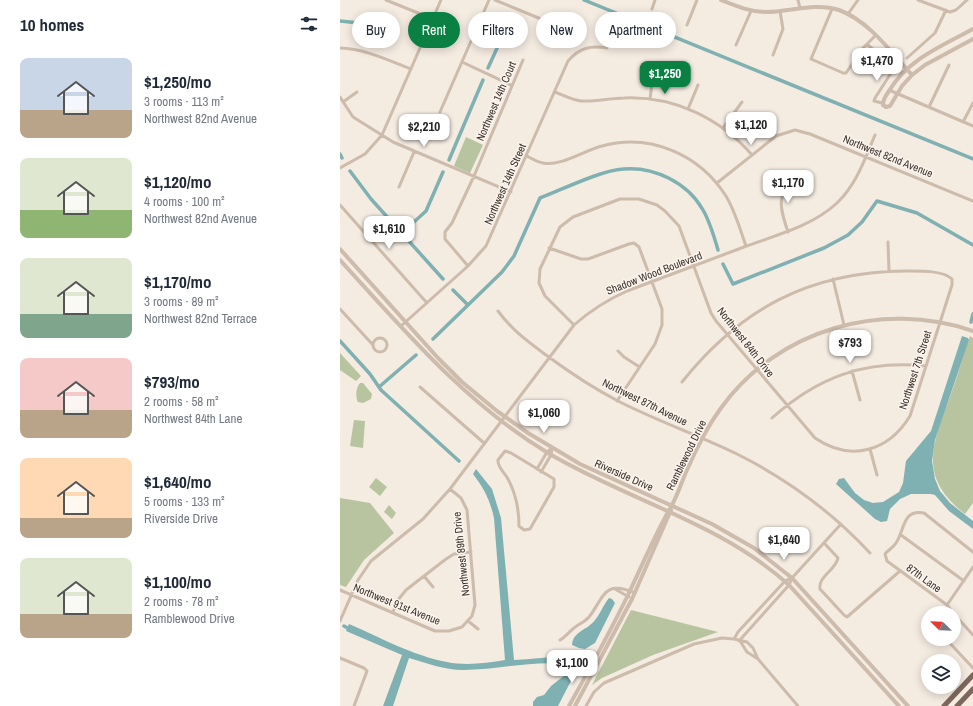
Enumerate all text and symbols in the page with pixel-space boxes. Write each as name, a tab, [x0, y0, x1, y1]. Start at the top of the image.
chip: Buy	[352, 12, 400, 48]
chip: Rent	[408, 12, 460, 48]
chip: Filters	[468, 12, 528, 48]
chip: New	[536, 12, 587, 48]
chip: Apartment	[595, 12, 676, 48]
text: 10 homes	[20, 13, 84, 36]
icon: filters	[298, 13, 320, 35]
pin: $1,470	[844, 48, 910, 82]
text: $1,470	[861, 52, 893, 69]
street label: Northwest 14th Court	[473, 59, 519, 143]
pin: $1,250	[632, 61, 698, 95]
text: $1,250	[649, 65, 681, 82]
text: $1,250/mo	[144, 70, 211, 93]
icon: home	[52, 74, 100, 122]
text: 3 rooms · 113 m²	[144, 93, 224, 110]
text: Northwest 82nd Avenue	[144, 110, 257, 127]
pin: $1,120	[718, 112, 784, 146]
pin: $2,210	[391, 114, 457, 148]
text: $1,120	[735, 116, 767, 133]
text: $2,210	[408, 118, 440, 135]
street label: Northwest 82nd Avenue	[841, 132, 935, 180]
street label: Northwest 14th Street	[481, 141, 529, 227]
text: $1,120/mo	[144, 170, 211, 193]
pin: $1,170	[755, 170, 821, 204]
icon: home	[52, 174, 100, 222]
text: $1,170	[772, 174, 804, 191]
text: 4 rooms · 100 m²	[144, 193, 225, 210]
text: Northwest 82nd Avenue	[144, 210, 257, 227]
pin: $1,610	[356, 216, 422, 250]
text: $1,610	[373, 220, 405, 237]
street label: Shadow Wood Boulevard	[604, 248, 704, 298]
text: $1,170/mo	[144, 270, 211, 293]
icon: home	[52, 274, 100, 322]
text: 3 rooms · 89 m²	[144, 293, 219, 310]
street label: Northwest 84th Drive	[714, 304, 778, 380]
text: Northwest 82nd Terrace	[144, 310, 257, 327]
street label: Northwest 7th Street	[896, 328, 935, 411]
pin: $793	[826, 330, 874, 364]
text: $793	[838, 334, 862, 351]
text: $793/mo	[144, 370, 200, 393]
icon: home	[52, 374, 100, 422]
street label: Northwest 87th Avenue	[600, 375, 690, 429]
text: 2 rooms · 58 m²	[144, 393, 219, 410]
pin: $1,060	[511, 400, 577, 434]
text: $1,060	[528, 404, 560, 421]
text: Northwest 84th Lane	[144, 410, 242, 427]
street label: Ramblewood Drive	[663, 417, 709, 493]
street label: Riverside Drive	[593, 456, 655, 494]
text: $1,640/mo	[144, 470, 211, 493]
icon: home	[52, 474, 100, 522]
text: 5 rooms · 133 m²	[144, 493, 225, 510]
text: Riverside Drive	[144, 510, 218, 527]
street label: Northwest 89th Drive	[450, 511, 472, 597]
pin: $1,640	[751, 527, 817, 561]
text: $1,640	[768, 531, 800, 548]
street label: 87th Lane	[904, 561, 944, 595]
text: $1,100/mo	[144, 570, 211, 593]
icon: home	[52, 574, 100, 622]
street label: Northwest 91st Avenue	[351, 580, 443, 628]
text: 2 rooms · 78 m²	[144, 593, 219, 610]
north arrow	[921, 606, 961, 646]
map controls	[921, 606, 961, 694]
text: Ramblewood Drive	[144, 610, 235, 627]
pin: $1,100	[539, 650, 605, 684]
text: $1,100	[556, 654, 588, 671]
button: layers	[921, 654, 961, 694]

